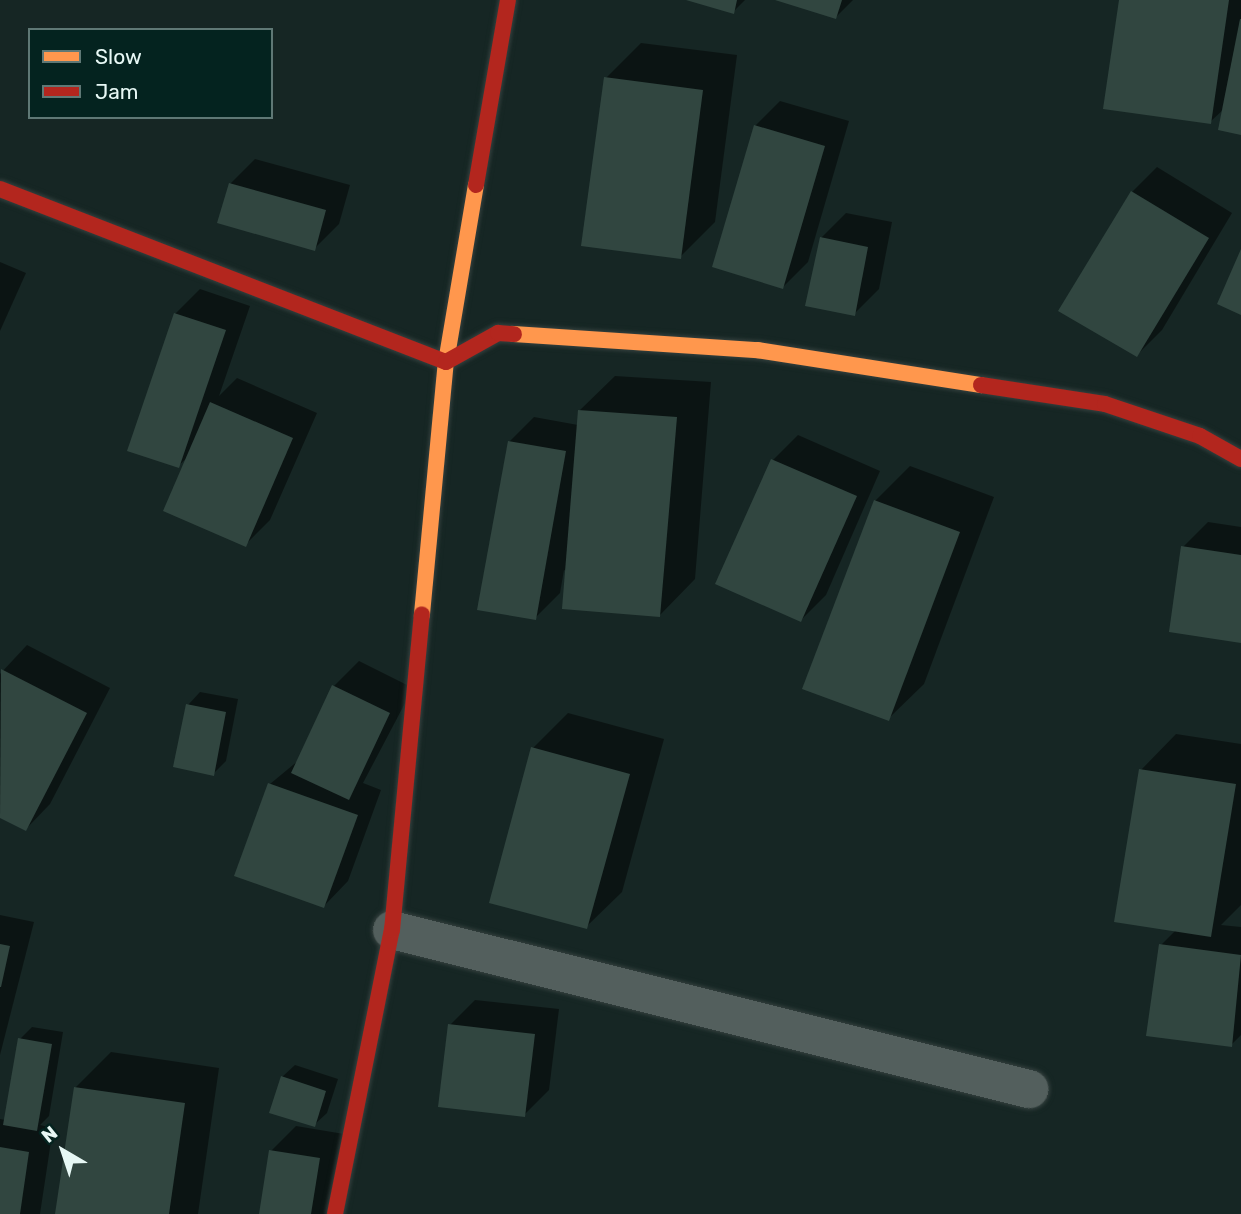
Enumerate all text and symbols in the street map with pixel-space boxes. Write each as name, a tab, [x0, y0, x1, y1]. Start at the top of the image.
legend	[28, 28, 273, 119]
text: Slow	[95, 44, 142, 69]
text: Jam	[95, 79, 139, 104]
north arrow	[28, 1116, 98, 1186]
text: N	[37, 1121, 62, 1148]

